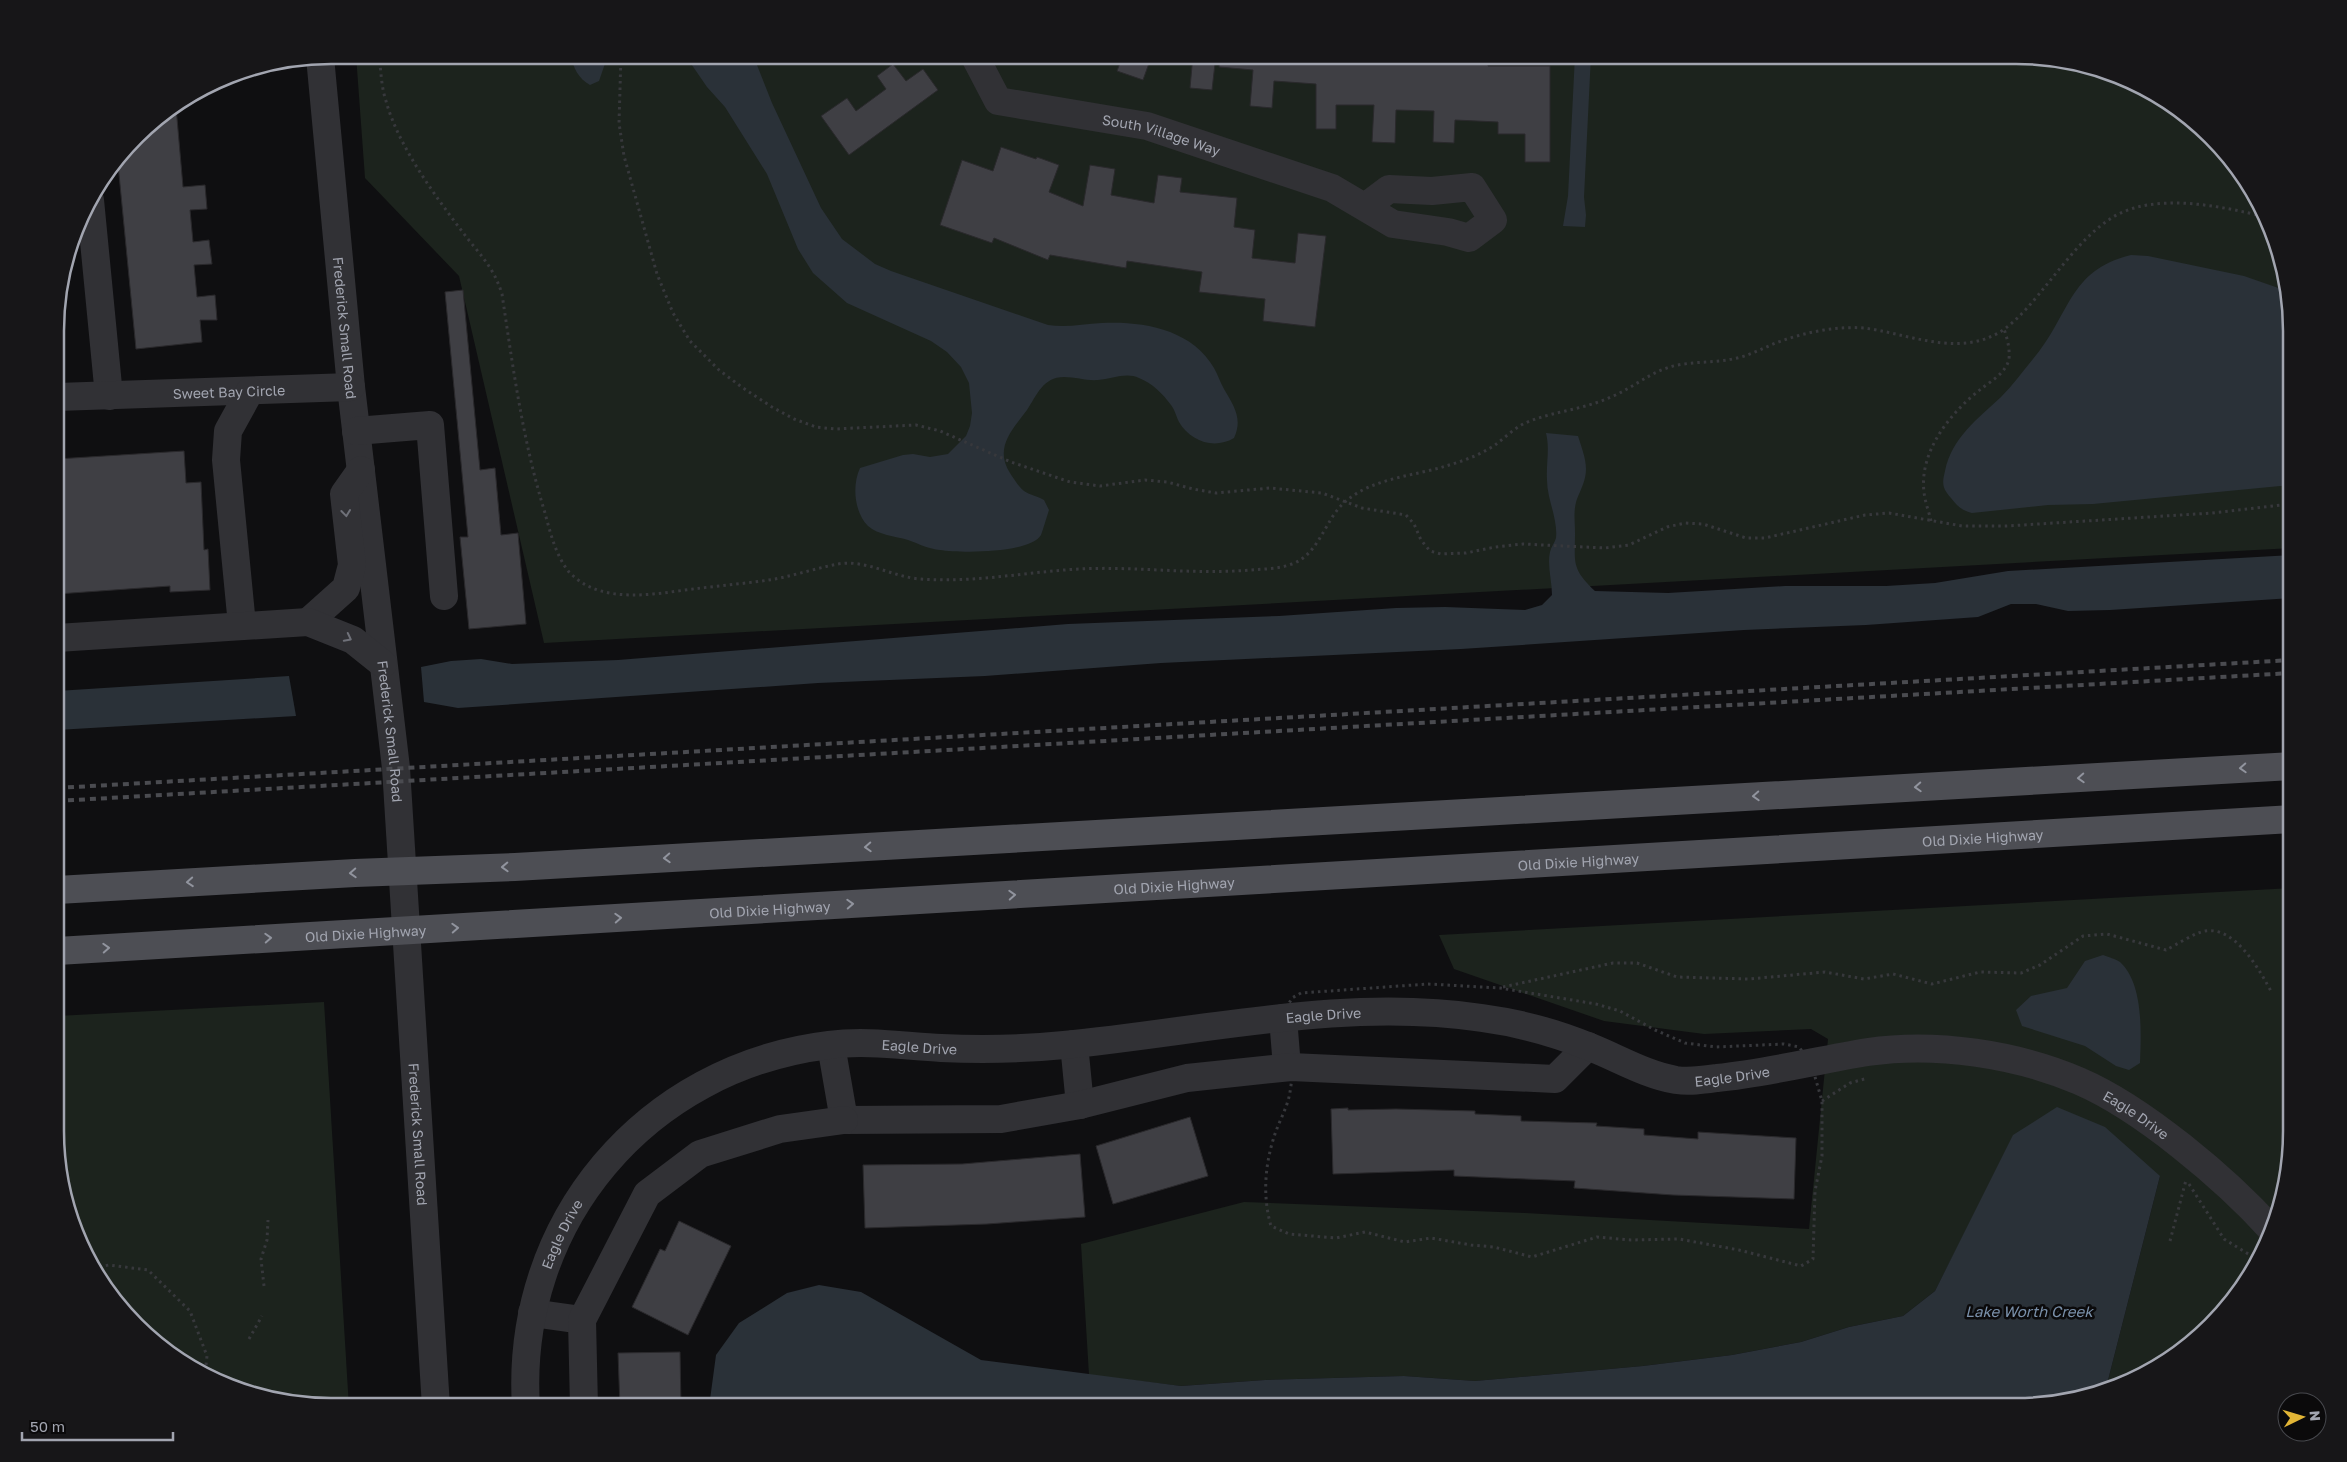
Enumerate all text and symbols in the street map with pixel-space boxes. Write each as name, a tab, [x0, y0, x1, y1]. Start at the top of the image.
street label: South Village Way	[1101, 110, 1223, 159]
street label: Frederick Small Road	[330, 256, 361, 400]
street label: Sweet Bay Circle	[172, 381, 285, 402]
one-way arrow	[340, 509, 351, 517]
one-way arrow	[343, 632, 352, 642]
street label: Frederick Small Road	[375, 659, 407, 803]
one-way arrow	[2238, 763, 2246, 774]
one-way arrow	[2076, 772, 2084, 783]
one-way arrow	[1914, 781, 1922, 792]
one-way arrow	[1752, 791, 1760, 802]
street label: Old Dixie Highway	[1921, 825, 2044, 849]
one-way arrow	[864, 841, 872, 852]
street label: Old Dixie Highway	[1517, 849, 1640, 873]
one-way arrow	[663, 852, 671, 863]
one-way arrow	[501, 862, 508, 872]
one-way arrow	[348, 868, 356, 878]
street label: Old Dixie Highway	[1113, 873, 1235, 897]
one-way arrow	[186, 876, 194, 887]
one-way arrow	[1008, 889, 1016, 900]
street label: Old Dixie Highway	[709, 897, 831, 921]
one-way arrow	[846, 899, 854, 910]
one-way arrow	[614, 913, 622, 924]
street label: Old Dixie Highway	[304, 921, 427, 945]
one-way arrow	[452, 922, 460, 933]
one-way arrow	[264, 933, 272, 944]
one-way arrow	[102, 942, 110, 953]
street label: Eagle Drive	[1285, 1003, 1361, 1026]
street label: Eagle Drive	[881, 1035, 957, 1057]
street label: Frederick Small Road	[406, 1062, 432, 1206]
street label: Eagle Drive	[1694, 1062, 1771, 1089]
street label: Eagle Drive	[2100, 1086, 2173, 1142]
street label: Eagle Drive	[537, 1196, 586, 1271]
water label: Lake Worth Creek	[1965, 1302, 2094, 1320]
north arrow	[2277, 1392, 2327, 1442]
scale bar	[22, 1410, 174, 1442]
text: N	[2307, 1410, 2324, 1422]
text: 50 m	[30, 1417, 65, 1435]

